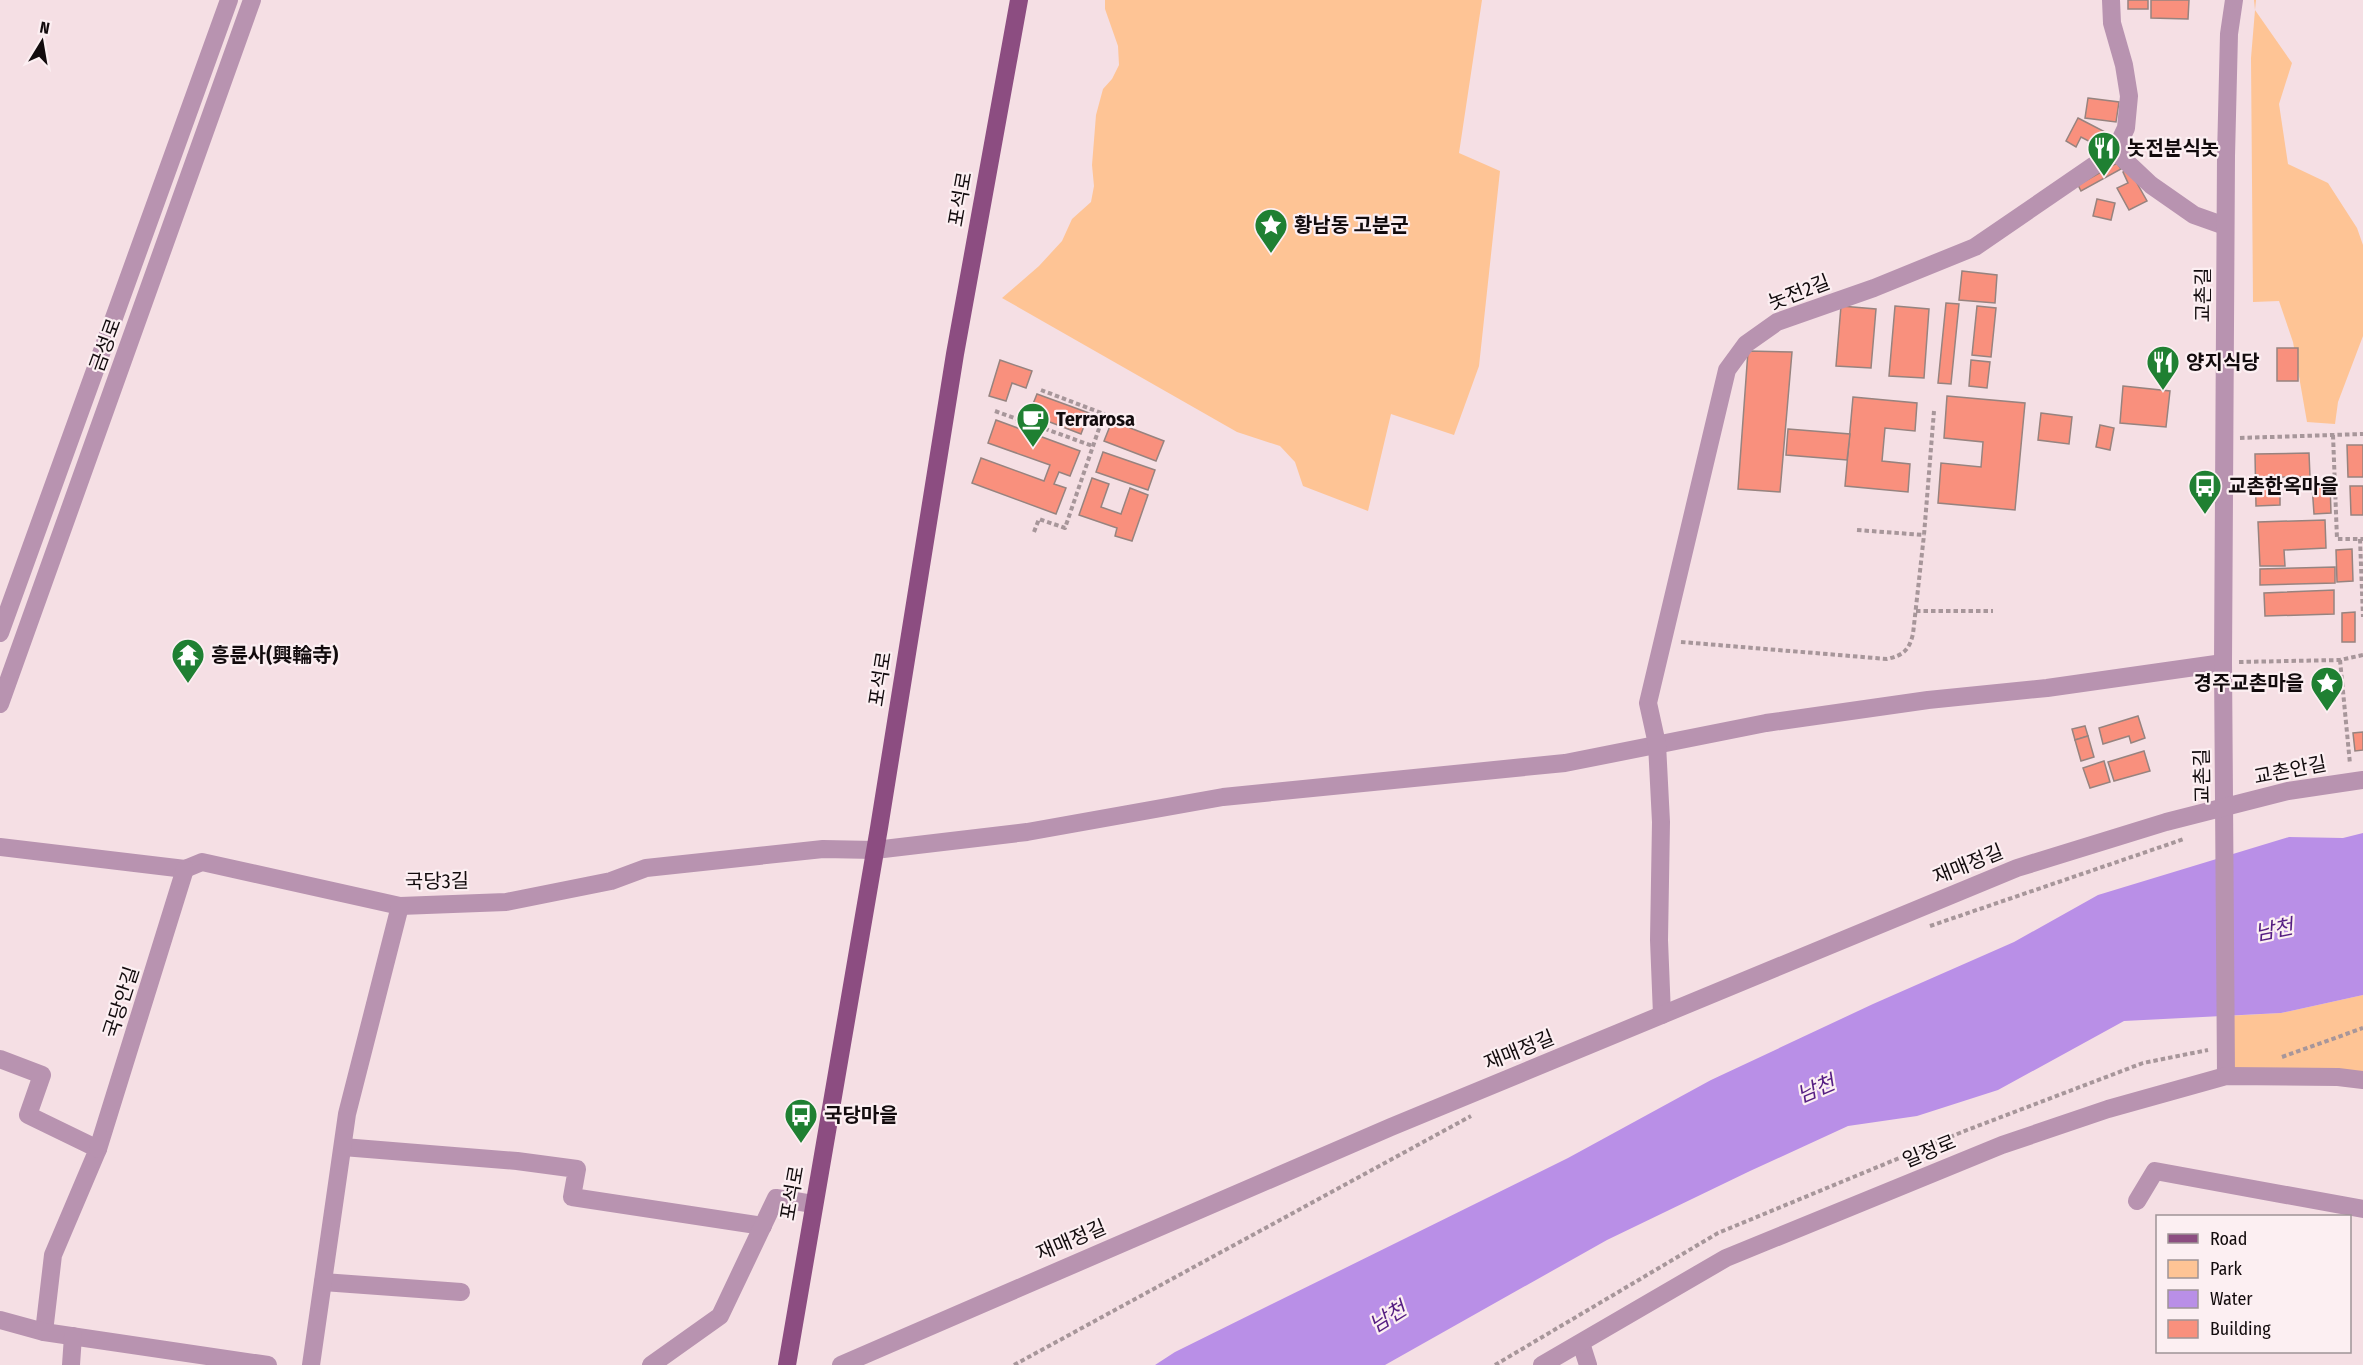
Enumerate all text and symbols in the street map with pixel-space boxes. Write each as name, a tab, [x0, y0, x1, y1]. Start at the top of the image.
north arrow	[12, 12, 72, 72]
text: N	[38, 18, 51, 38]
restaurant icon: 놋전분식놋	[2086, 130, 2122, 177]
place label: 놋전분식놋	[2127, 136, 2219, 160]
street label: 포석로	[943, 170, 977, 228]
place icon: 황남동 고분군	[1253, 207, 1289, 254]
place label: 황남동 고분군	[1294, 213, 1409, 237]
street label: 교촌길	[2191, 267, 2215, 323]
street label: 놋전2길	[1765, 269, 1833, 315]
street label: 금성로	[84, 315, 126, 375]
restaurant icon: 양지식당	[2145, 344, 2181, 391]
place label: 양지식당	[2186, 350, 2260, 374]
cafe icon: Terrarosa	[1015, 401, 1051, 448]
place label: Terrarosa	[1056, 407, 1135, 431]
bus stop icon: 교촌한옥마을	[2187, 468, 2223, 515]
place label: 교촌한옥마을	[2228, 474, 2338, 498]
temple icon: 흥륜사(興輪寺)	[170, 637, 206, 684]
place label: 흥륜사(興輪寺)	[211, 643, 338, 667]
street label: 포석로	[864, 650, 896, 708]
place icon: 경주교촌마을	[2309, 665, 2345, 712]
place label: 경주교촌마을	[2194, 671, 2304, 695]
street label: 교촌길	[2190, 748, 2214, 804]
street label: 교촌안길	[2252, 751, 2328, 789]
street label: 재매정길	[1929, 839, 2007, 889]
street label: 국당3길	[405, 868, 469, 894]
water label: 남천	[2253, 913, 2298, 946]
street label: 국당안길	[98, 963, 144, 1041]
street label: 재매정길	[1480, 1025, 1558, 1075]
water label: 남천	[1793, 1068, 1841, 1109]
bus stop icon: 국당마을	[783, 1097, 819, 1144]
place label: 국당마을	[824, 1103, 898, 1127]
street label: 일정로	[1899, 1130, 1959, 1172]
street label: 포석로	[775, 1164, 809, 1222]
street label: 재매정길	[1032, 1215, 1110, 1265]
legend	[2156, 1215, 2351, 1353]
text: Road	[2210, 1228, 2247, 1250]
text: Park	[2210, 1258, 2243, 1280]
text: Water	[2210, 1288, 2253, 1310]
water label: 남천	[1365, 1294, 1414, 1338]
text: Building	[2210, 1318, 2271, 1340]

